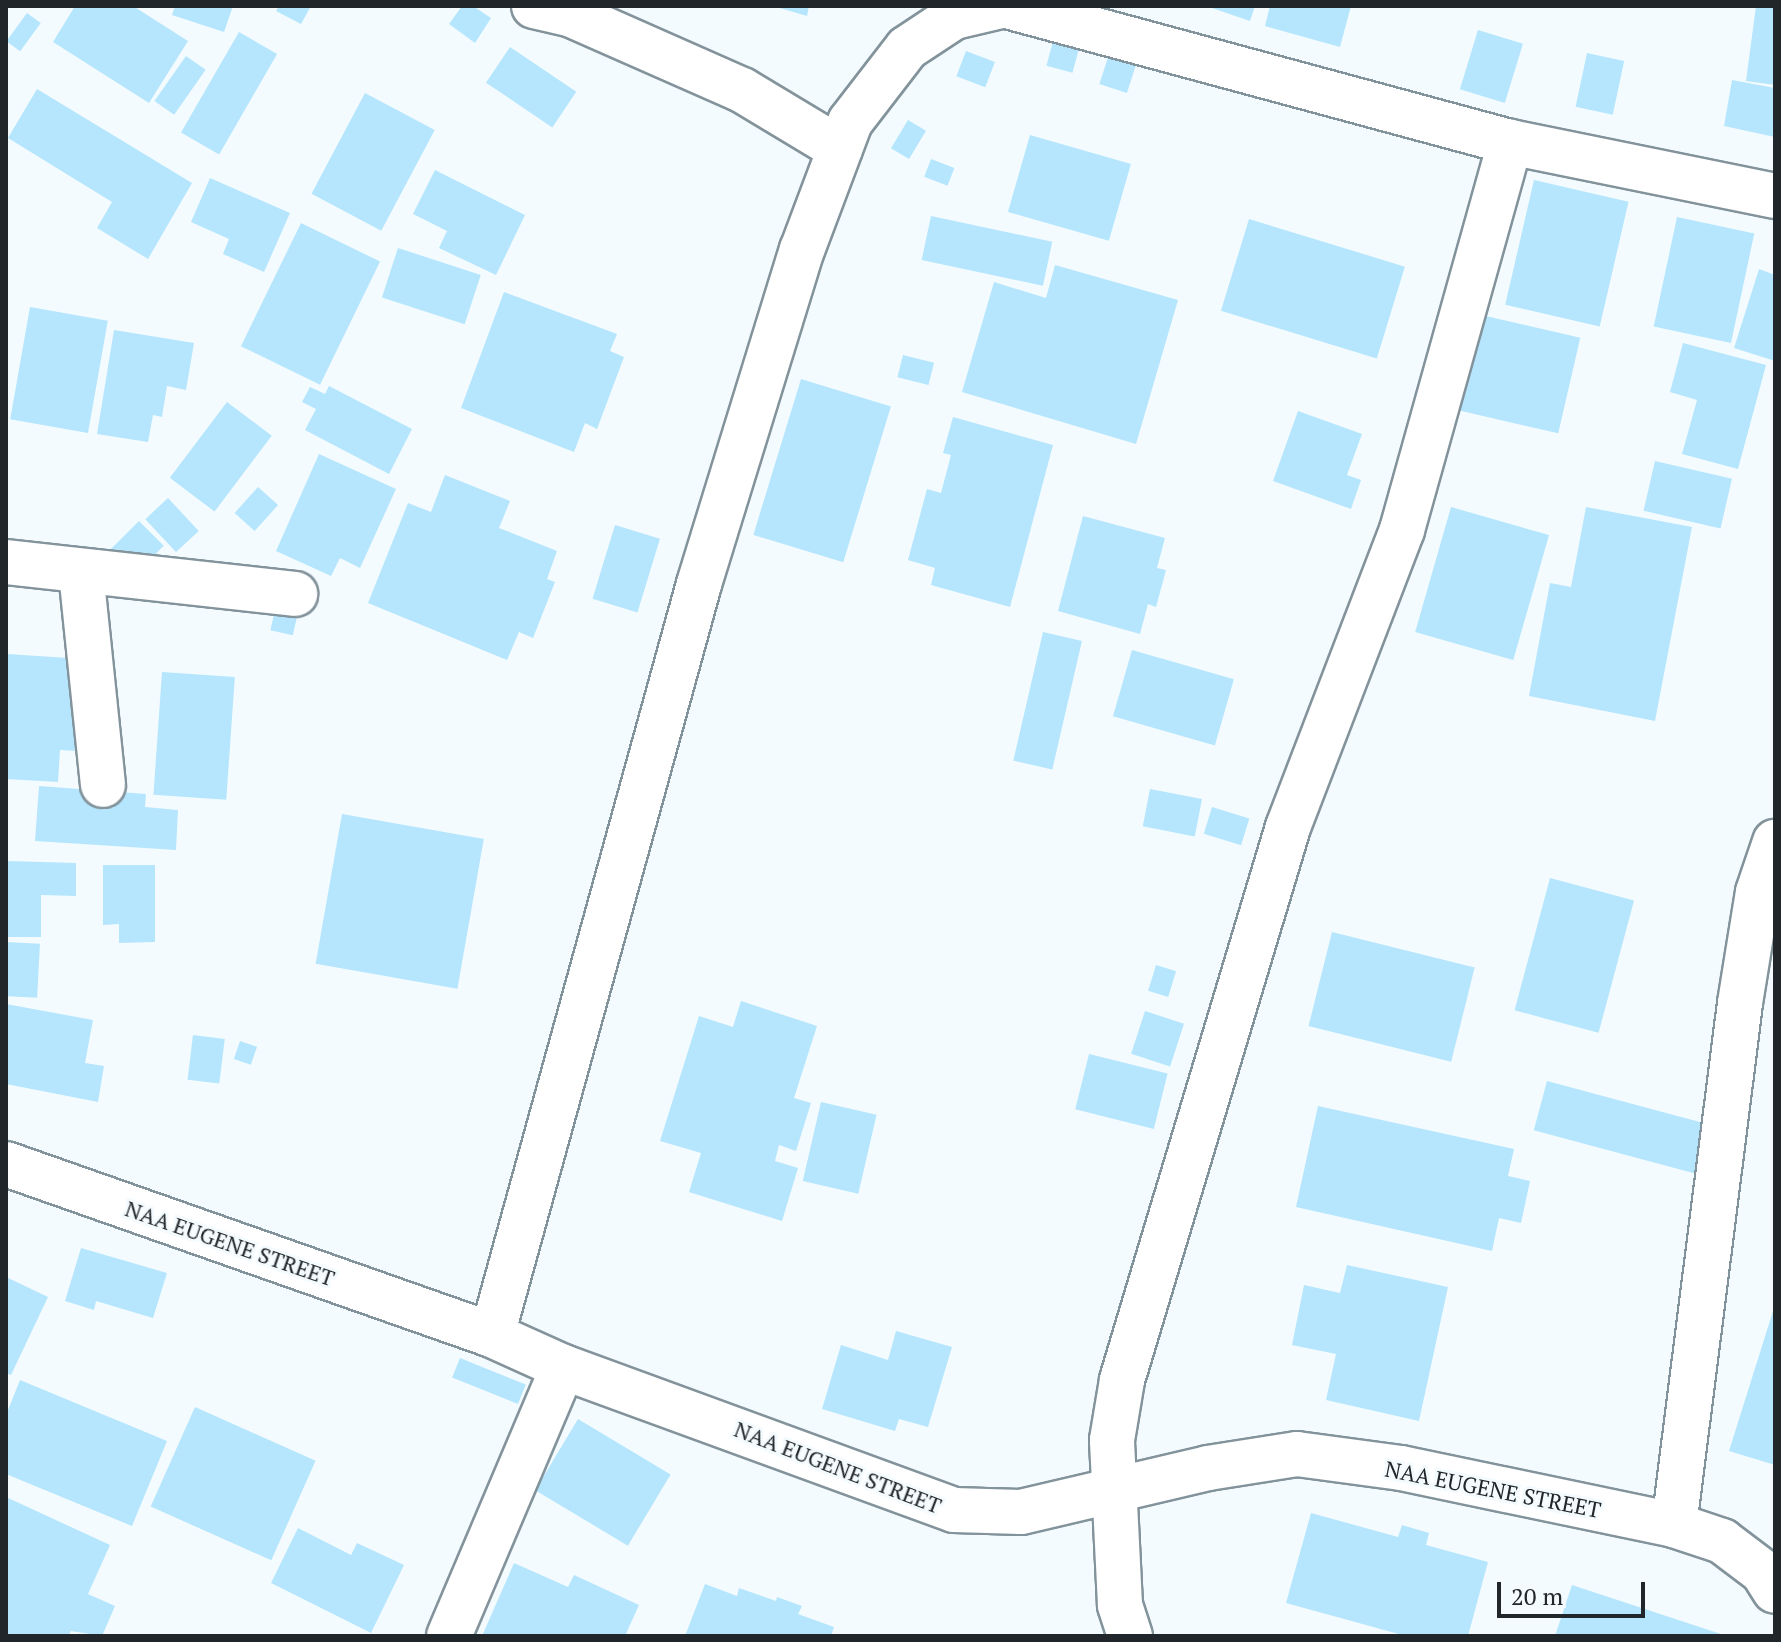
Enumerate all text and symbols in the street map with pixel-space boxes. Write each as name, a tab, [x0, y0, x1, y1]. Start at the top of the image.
street label: NAA EUGENE STREET	[122, 1195, 338, 1291]
street label: NAA EUGENE STREET	[731, 1415, 945, 1519]
street label: NAA EUGENE STREET	[1383, 1455, 1603, 1523]
scale bar	[1501, 1566, 1649, 1616]
text: 20 m	[1511, 1580, 1563, 1612]

